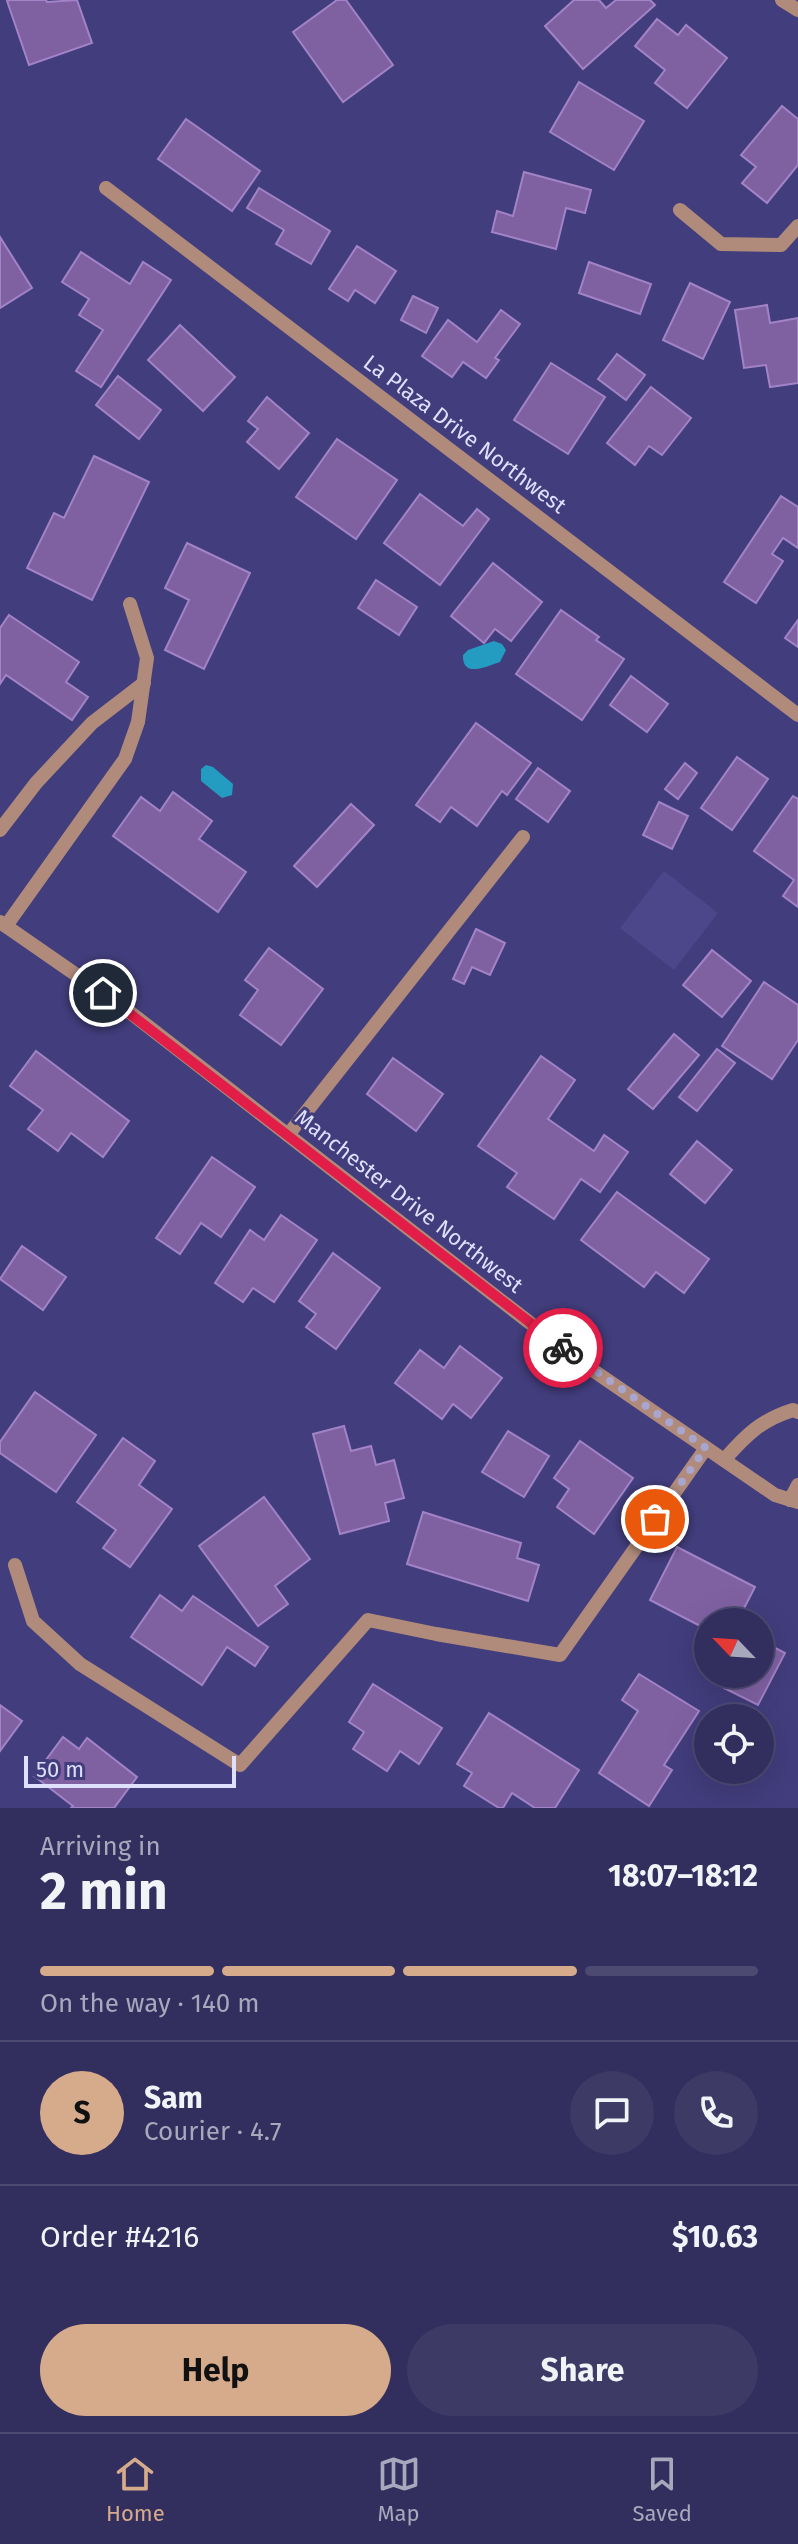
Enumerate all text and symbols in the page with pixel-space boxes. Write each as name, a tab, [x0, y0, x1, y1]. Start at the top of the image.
street label: La Plaza Drive Northwest	[358, 349, 572, 519]
pin	[69, 959, 137, 1027]
icon: home	[81, 971, 125, 1015]
street label: Manchester Drive Northwest	[290, 1103, 529, 1299]
courier	[523, 1308, 603, 1388]
icon: bike	[541, 1326, 585, 1370]
pin	[621, 1485, 689, 1553]
icon: bag	[633, 1497, 677, 1541]
north arrow	[694, 1608, 774, 1688]
map controls	[694, 1608, 774, 1784]
button: locate	[694, 1704, 774, 1784]
scale bar	[24, 1752, 236, 1788]
text: 50 m	[36, 1756, 84, 1783]
text: Arriving in	[40, 1831, 161, 1862]
text: 18:07–18:12	[608, 1858, 758, 1894]
text: 2 min	[40, 1860, 168, 1923]
text: On the way · 140 m	[40, 1988, 259, 2019]
button: chat	[570, 2071, 654, 2155]
button: phone	[674, 2071, 758, 2155]
text: Sam	[144, 2080, 203, 2116]
text: S	[73, 2095, 91, 2131]
text: Courier · 4.7	[144, 2116, 282, 2147]
text: Order #4216	[40, 2219, 199, 2255]
text: $10.63	[672, 2219, 758, 2255]
button: Help	[40, 2324, 391, 2416]
button: Share	[407, 2324, 758, 2416]
tab: Home	[106, 2452, 165, 2527]
tab: Map	[377, 2452, 421, 2527]
tab: Saved	[633, 2452, 692, 2527]

